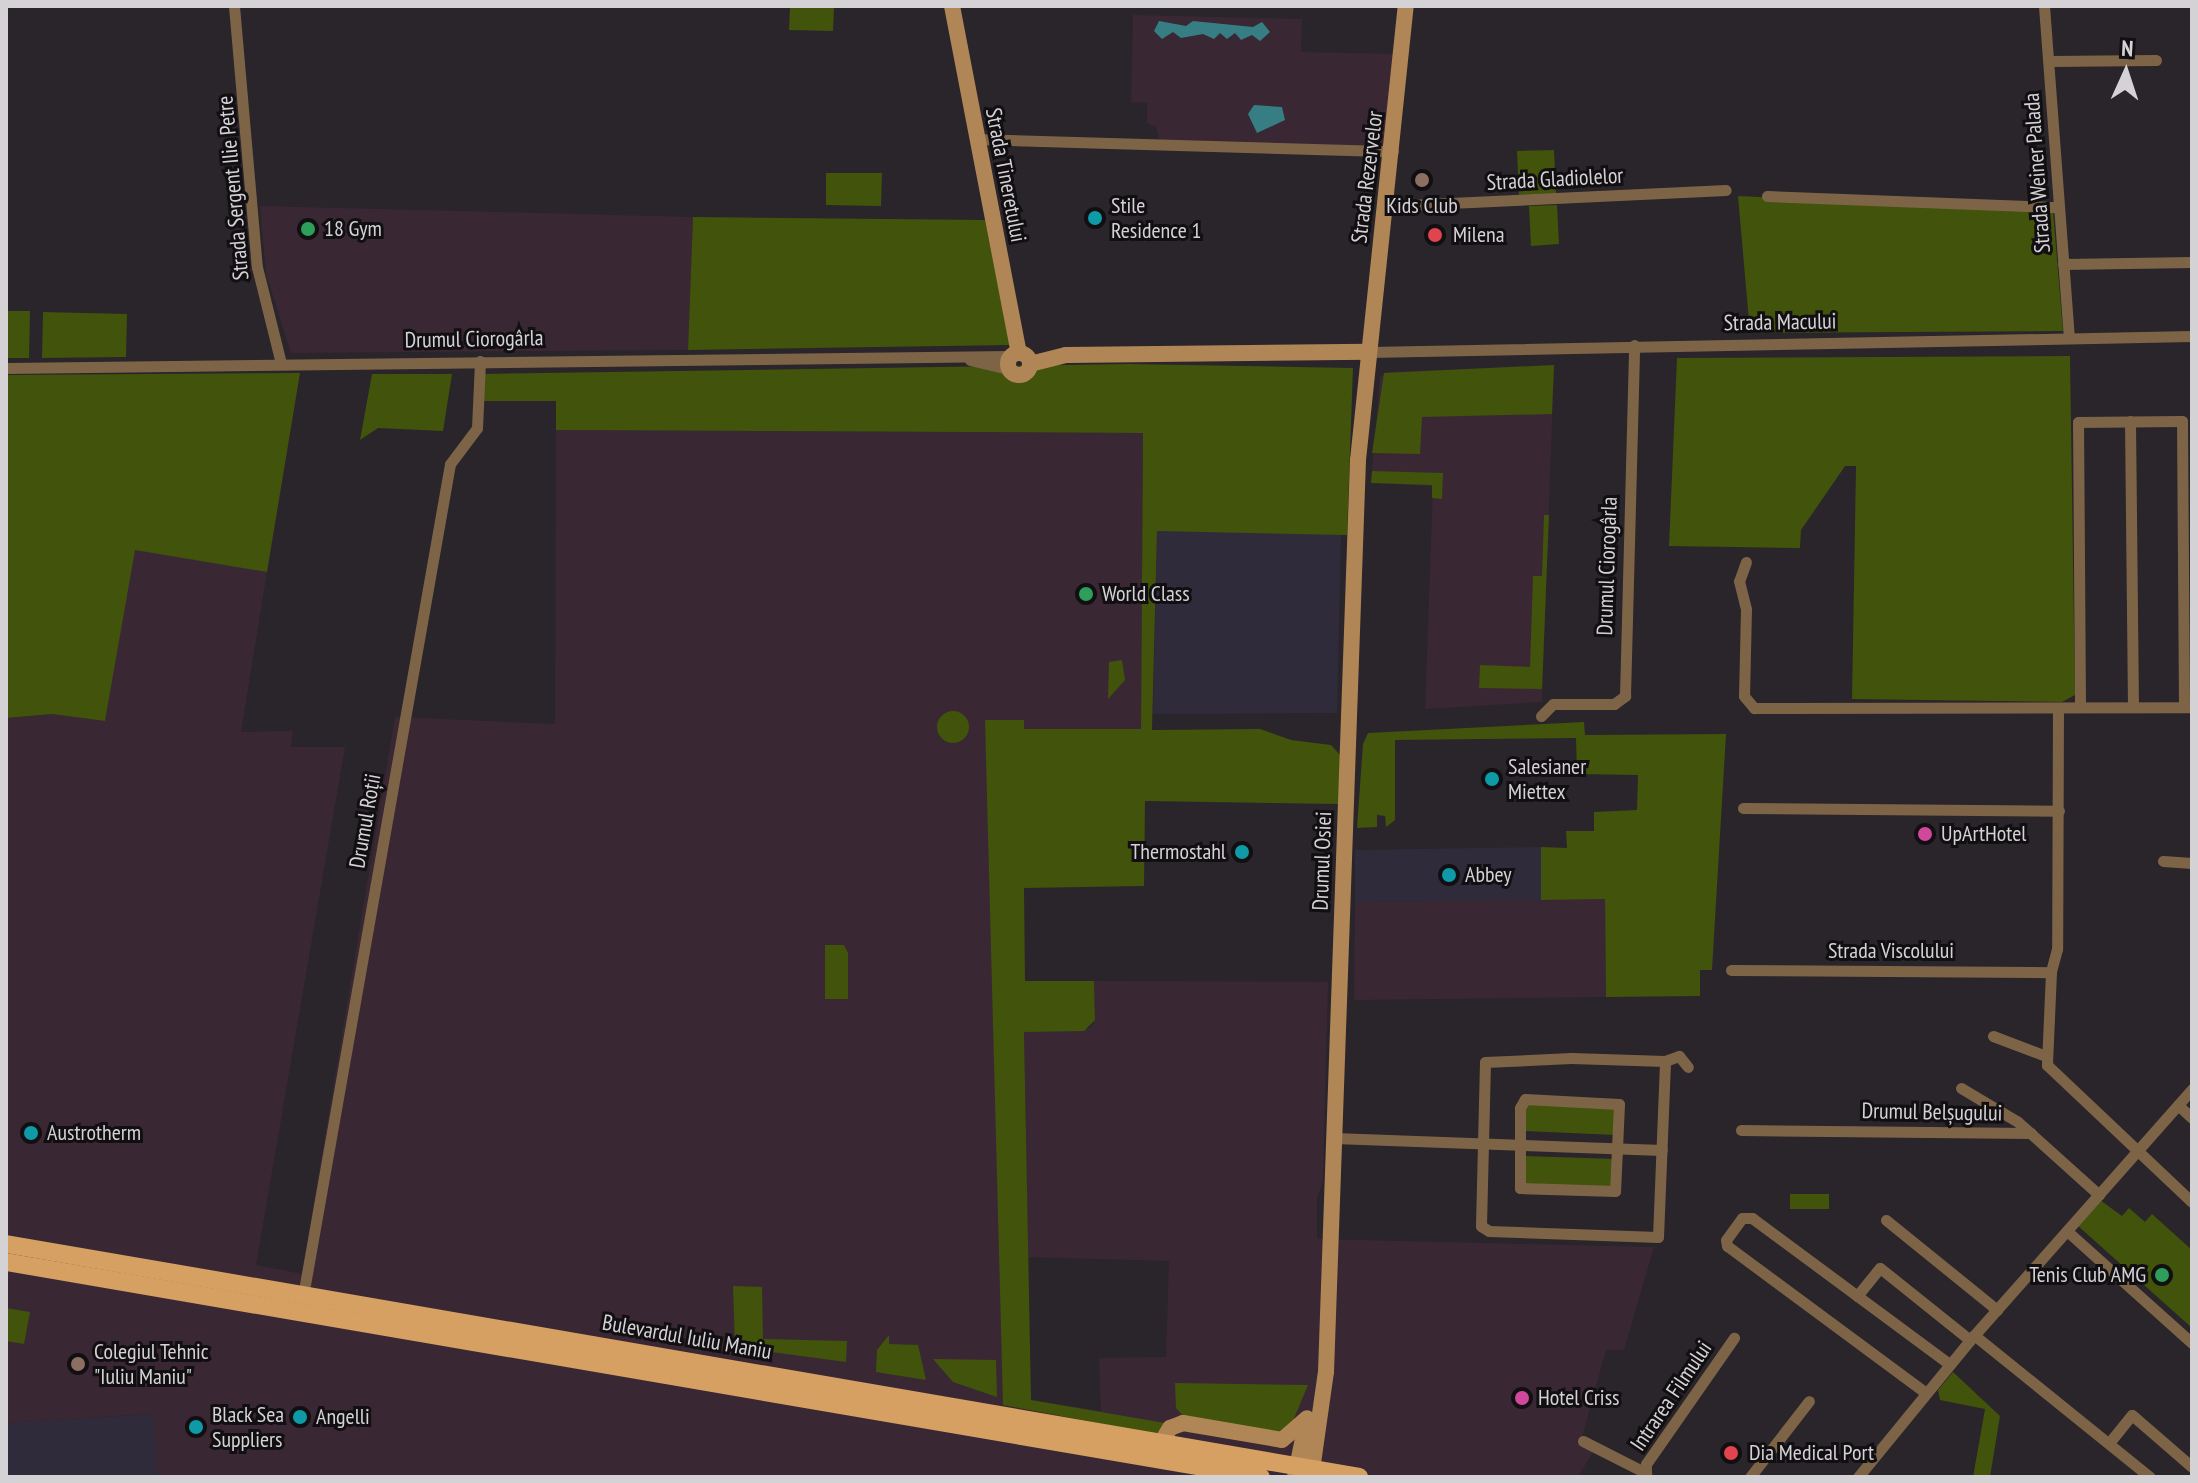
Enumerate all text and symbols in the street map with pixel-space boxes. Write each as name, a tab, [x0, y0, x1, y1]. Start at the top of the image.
north arrow	[2086, 32, 2166, 112]
text: N	[2121, 34, 2134, 62]
street label: Strada Weiner Palada	[2018, 92, 2056, 254]
street label: Strada Sergent Ilie Petre	[212, 95, 254, 281]
street label: Strada Tineretului	[980, 105, 1032, 245]
street label: Strada Rezervelor	[1346, 109, 1388, 245]
street label: Strada Gladiolelor	[1486, 162, 1624, 196]
marker: Kids Club	[1413, 171, 1431, 189]
place label: Stile Residence 1	[1111, 192, 1201, 244]
place label: Kids Club	[1386, 193, 1458, 219]
marker: Stile Residence 1	[1086, 209, 1104, 227]
place label: 18 Gym	[324, 216, 382, 242]
marker: 18 Gym	[299, 220, 317, 238]
place label: Milena	[1453, 222, 1504, 248]
marker: Milena	[1424, 224, 1446, 246]
street label: Strada Macului	[1723, 308, 1837, 336]
street label: Drumul Ciorogârla	[404, 325, 544, 353]
street label: Drumul Ciorogârla	[1591, 496, 1623, 636]
place label: World Class	[1102, 581, 1190, 607]
marker: World Class	[1077, 585, 1095, 603]
place label: Salesianer Miettex	[1508, 753, 1586, 804]
marker: Salesianer Miettex	[1483, 770, 1501, 788]
street label: Drumul Roții	[344, 772, 386, 870]
street label: Drumul Osiei	[1307, 811, 1337, 911]
place label: UpArtHotel	[1941, 821, 2026, 847]
marker: UpArtHotel	[1916, 825, 1934, 843]
place label: Thermostahl	[1130, 839, 1226, 865]
marker: Thermostahl	[1233, 843, 1251, 861]
place label: Abbey	[1465, 862, 1511, 888]
marker: Abbey	[1440, 866, 1458, 884]
street label: Strada Viscolului	[1828, 938, 1954, 964]
street label: Drumul Belșugului	[1861, 1098, 2003, 1126]
place label: Austrotherm	[47, 1120, 141, 1146]
marker: Austrotherm	[22, 1124, 40, 1142]
place label: Tenis Club AMG	[2029, 1262, 2146, 1288]
marker: Tenis Club AMG	[2153, 1266, 2171, 1284]
street label: Bulevardul Iuliu Maniu	[600, 1309, 774, 1365]
street label: Intrarea Filmului	[1625, 1336, 1717, 1456]
place label: Colegiul Tehnic "Iuliu Maniu"	[94, 1338, 209, 1390]
marker: Colegiul Tehnic "Iuliu Maniu"	[69, 1355, 87, 1373]
place label: Hotel Criss	[1538, 1385, 1620, 1411]
marker: Hotel Criss	[1513, 1389, 1531, 1407]
place label: Black Sea Suppliers	[212, 1401, 285, 1452]
place label: Angelli	[316, 1404, 370, 1430]
marker: Angelli	[291, 1408, 309, 1426]
marker: Black Sea Suppliers	[187, 1418, 205, 1436]
place label: Dia Medical Port	[1749, 1440, 1874, 1466]
marker: Dia Medical Port	[1720, 1442, 1742, 1464]

